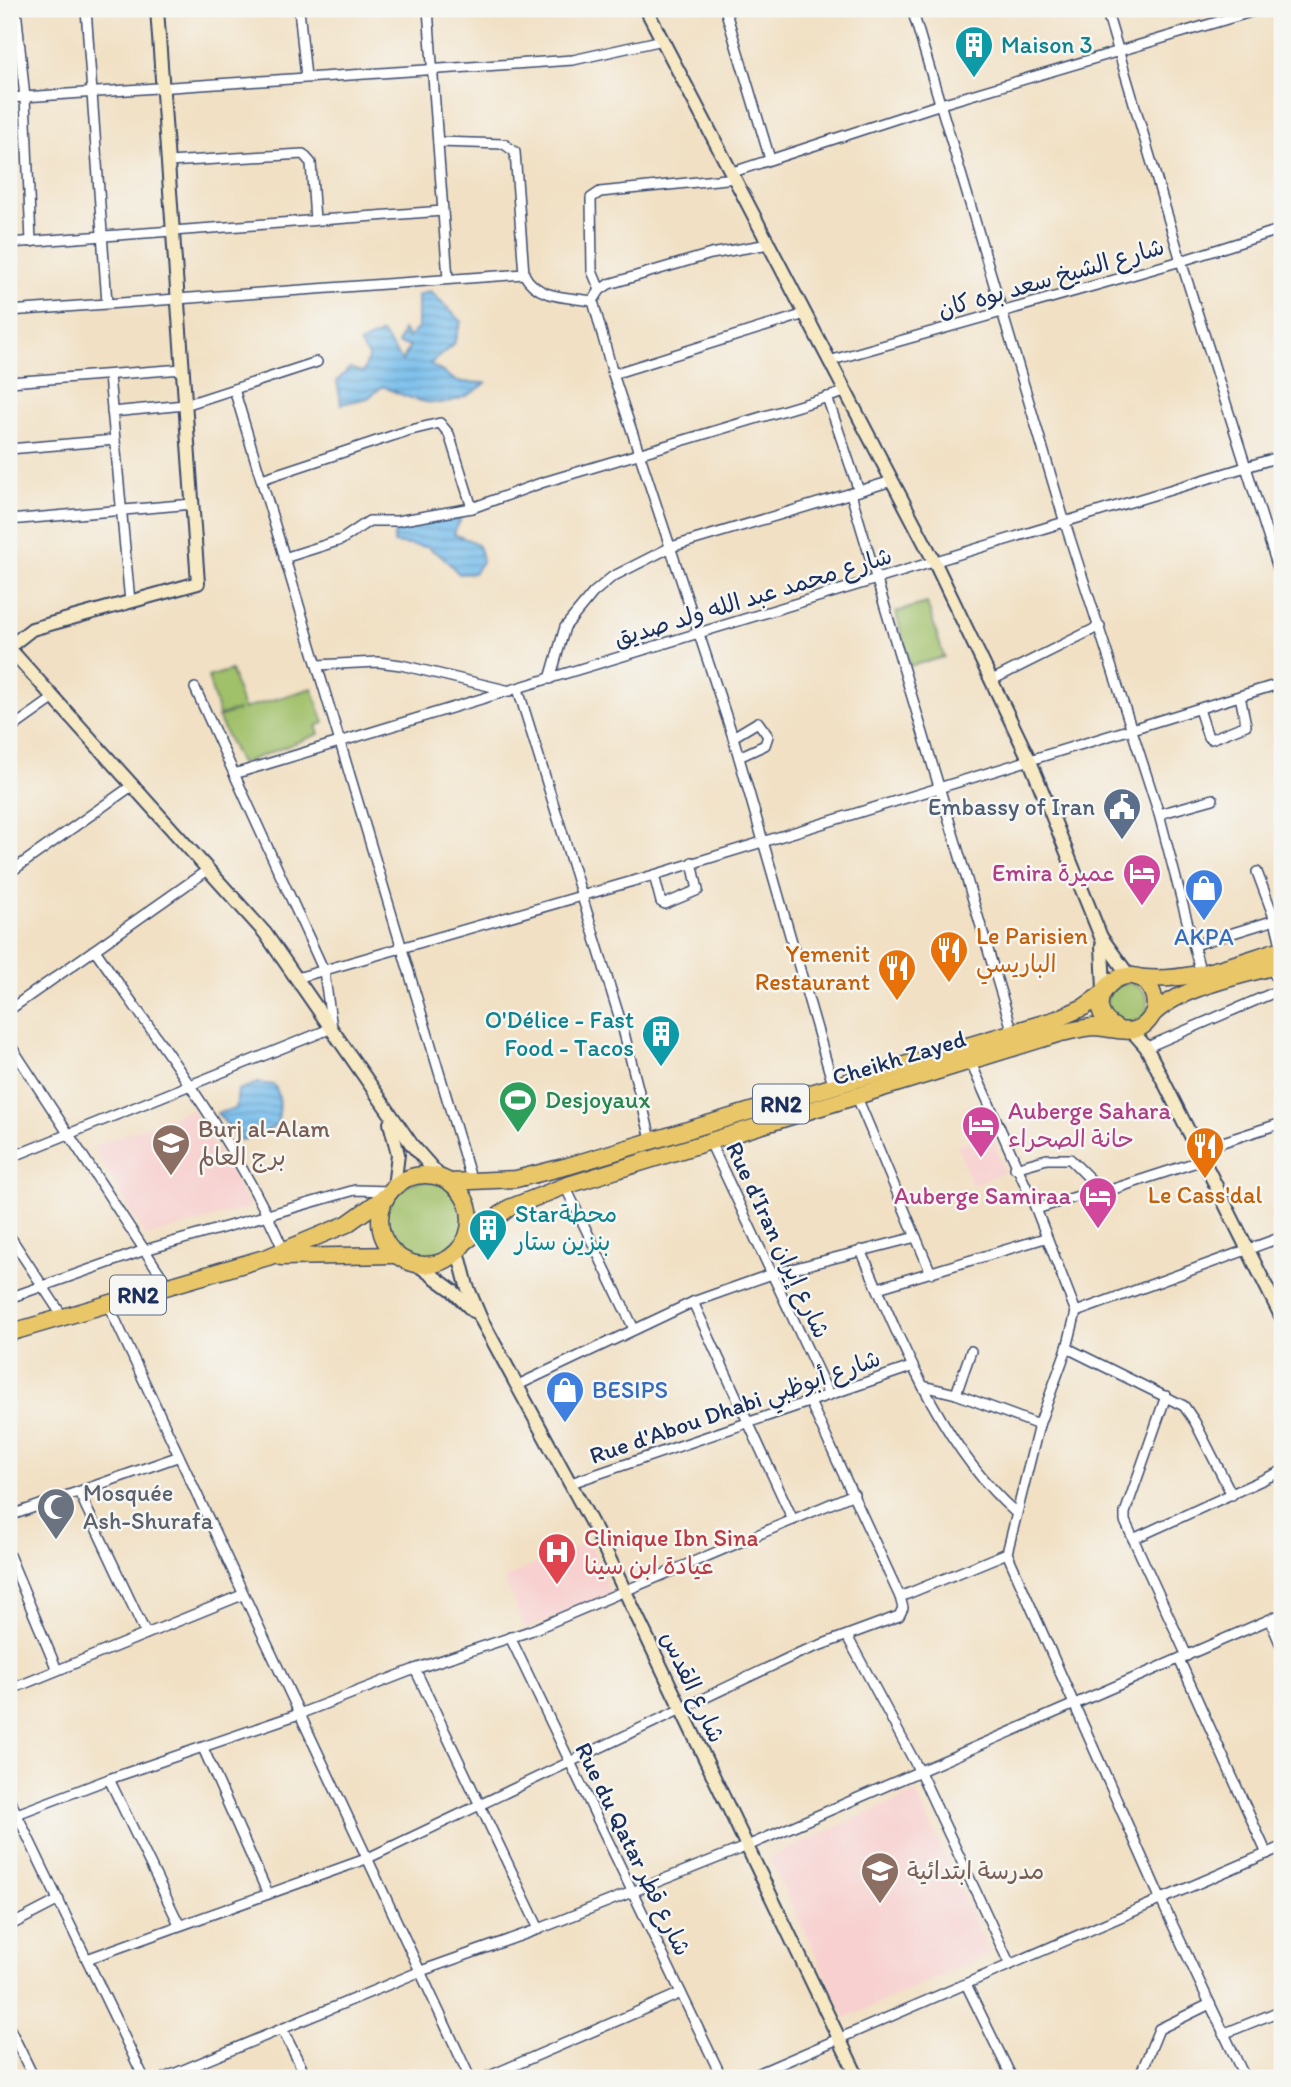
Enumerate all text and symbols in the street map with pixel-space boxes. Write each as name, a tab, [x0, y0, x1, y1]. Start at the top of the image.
building icon: Maison 3	[953, 24, 995, 79]
place label: Maison 3	[1001, 30, 1093, 59]
street label: شارع الشيخ سعد بوه كان	[934, 231, 1168, 327]
street label: شارع محمد عبد الله ولد صديق	[610, 540, 896, 656]
public building icon: Embassy of Iran	[1101, 786, 1143, 841]
place label: Embassy of Iran	[928, 792, 1095, 821]
hotel icon: Emira عميرة	[1121, 852, 1163, 907]
place label: Emira عميرة	[992, 858, 1115, 887]
shop icon: AKPA	[1183, 867, 1225, 922]
place label: Le Parisien الباريسي	[976, 921, 1088, 985]
place label: AKPA	[1174, 922, 1234, 951]
restaurant icon: Le Parisien الباريسي	[928, 929, 970, 984]
place label: Yemenit Restaurant	[755, 939, 870, 996]
restaurant icon: Yemenit Restaurant	[876, 947, 918, 1002]
place label: O'Délice - Fast Food - Tacos	[485, 1005, 634, 1062]
building icon: O'Délice - Fast Food - Tacos	[640, 1013, 682, 1068]
street label: Cheikh Zayed	[829, 1023, 969, 1092]
sports icon: Desjoyaux	[497, 1079, 539, 1134]
road number: RN2	[753, 1084, 809, 1124]
place label: Desjoyaux	[545, 1085, 650, 1114]
place label: Auberge Sahara حانة الصحراء	[1008, 1096, 1171, 1153]
hotel icon: Auberge Sahara حانة الصحراء	[960, 1104, 1002, 1159]
place label: Burj al-Alam برج العالم	[198, 1114, 330, 1175]
school or university icon: Burj al-Alam برج العالم	[150, 1122, 192, 1177]
restaurant icon: Le Cass'dal	[1184, 1125, 1226, 1180]
street label: Rue d'Iran شارع إيران	[717, 1137, 837, 1344]
hotel icon: Auberge Samiraa	[1077, 1175, 1119, 1230]
place label: Le Cass'dal	[1148, 1180, 1262, 1209]
place label: Auberge Samiraa	[894, 1181, 1071, 1210]
place label: Starمحطة بنزين ستار	[513, 1199, 617, 1256]
building icon: Starمحطة بنزين ستار	[467, 1207, 509, 1262]
road number: RN2	[110, 1276, 166, 1314]
street label: Rue d'Abou Dhabi شارع أبوظبي	[586, 1343, 886, 1477]
shop icon: BESIPS	[544, 1369, 586, 1424]
place label: BESIPS	[592, 1375, 668, 1404]
place label: Mosquée Ash-Shurafa	[83, 1478, 214, 1535]
mosque icon: Mosquée Ash-Shurafa	[35, 1486, 77, 1541]
place label: Clinique Ibn Sina عيادة ابن سينا	[584, 1523, 759, 1580]
hospital icon: Clinique Ibn Sina عيادة ابن سينا	[536, 1531, 578, 1586]
street label: شارع القدس	[652, 1626, 732, 1748]
street label: Rue du Qatar شارع قطر	[566, 1737, 698, 1962]
school or university icon: مدرسة ابتدائية	[859, 1850, 901, 1905]
place label: مدرسة ابتدائية	[907, 1856, 1045, 1885]

